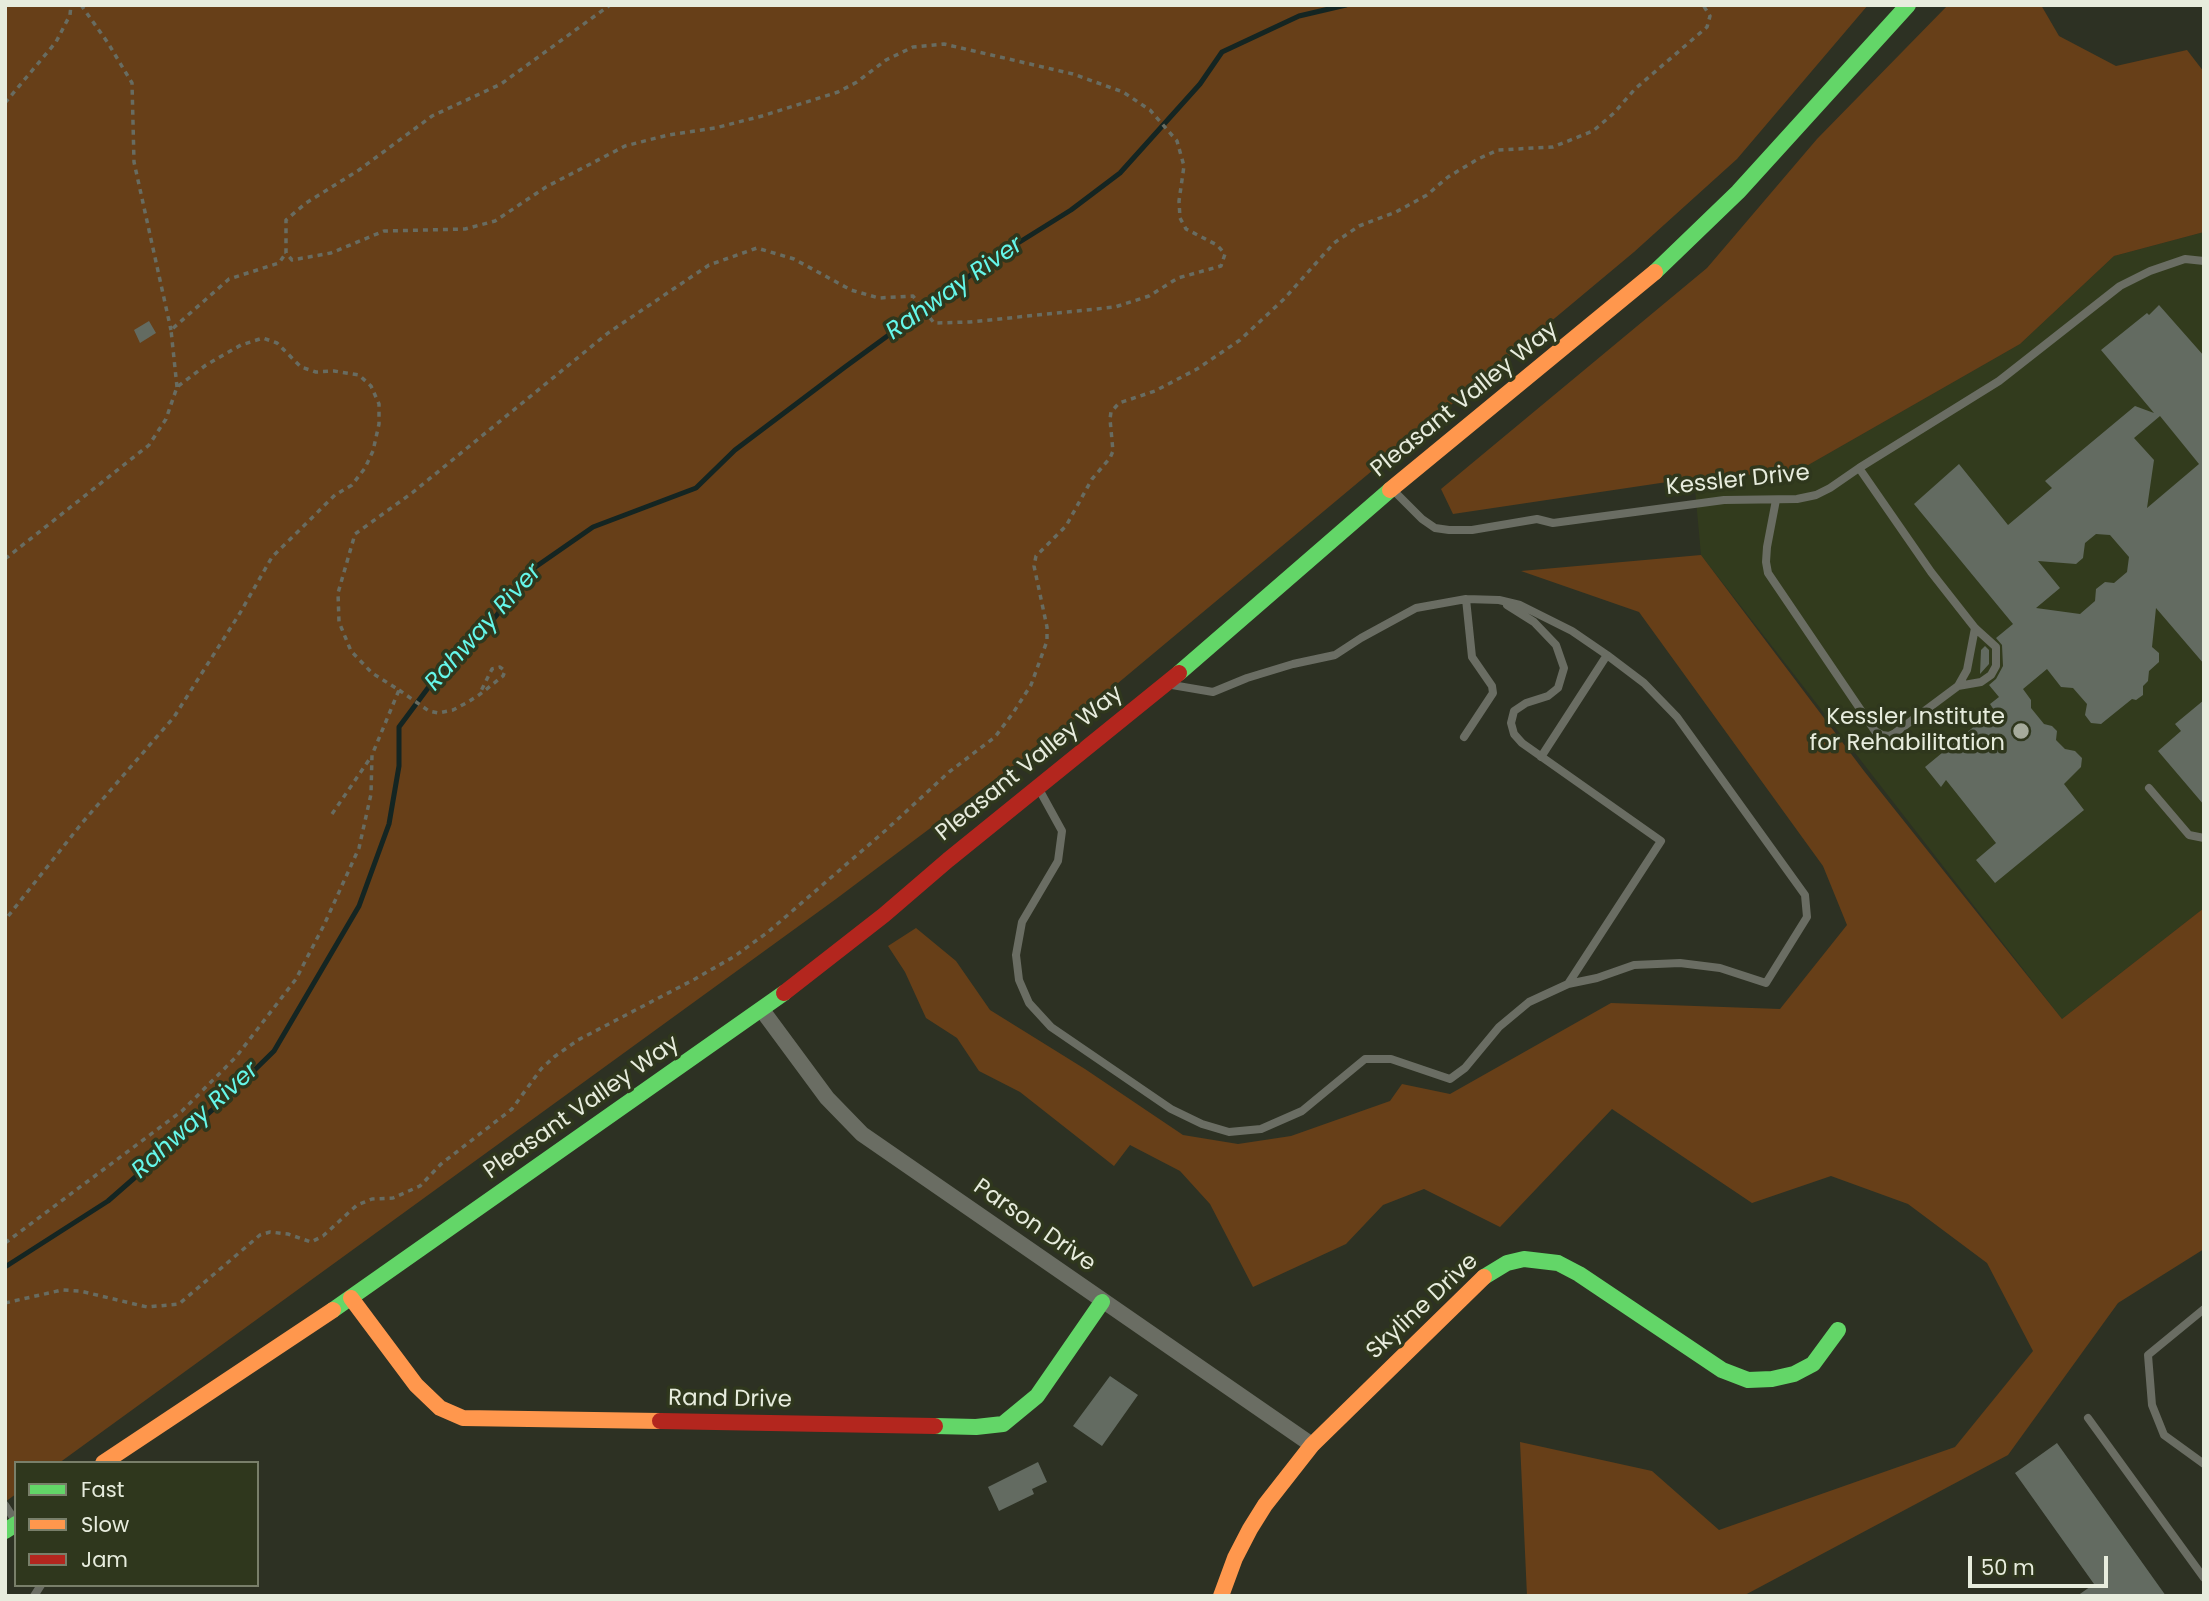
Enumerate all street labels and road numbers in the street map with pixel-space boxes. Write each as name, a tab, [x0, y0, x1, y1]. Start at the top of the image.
street label: Pleasant Valley Way	[1366, 316, 1564, 484]
street label: Kessler Drive	[1665, 460, 1811, 502]
street label: Pleasant Valley Way	[931, 680, 1129, 848]
street label: Pleasant Valley Way	[479, 1030, 685, 1186]
street label: Parson Drive	[968, 1174, 1100, 1278]
street label: Skyline Drive	[1362, 1248, 1484, 1366]
street label: Rand Drive	[668, 1385, 792, 1415]

